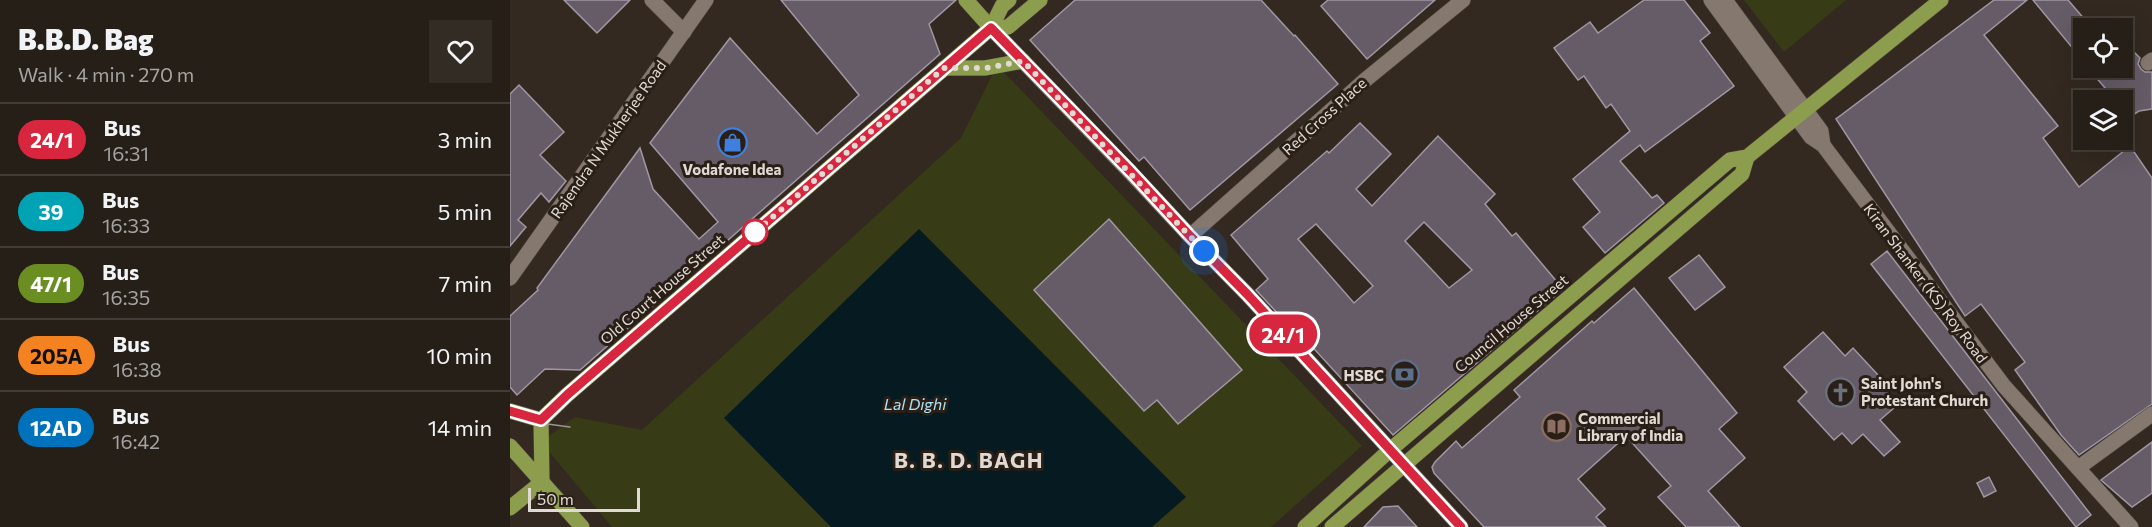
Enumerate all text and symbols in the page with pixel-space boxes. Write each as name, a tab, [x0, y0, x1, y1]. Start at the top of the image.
map controls	[2073, 18, 2133, 150]
button: locate	[2073, 18, 2133, 78]
button: heart	[429, 20, 492, 83]
text: B.B.D. Bag	[18, 22, 153, 56]
street label: Rajendra N Mukherjee Road	[547, 57, 669, 221]
text: Walk · 4 min · 270 m	[18, 62, 194, 86]
street label: Red Cross Place	[1278, 74, 1370, 158]
button: layers	[2073, 90, 2133, 150]
text: Bus	[104, 114, 141, 141]
text: 3 min	[438, 126, 492, 153]
shop icon: Vodafone Idea	[716, 126, 748, 158]
text: 24/1	[30, 127, 74, 152]
text: 16:31	[104, 141, 149, 165]
place label: Vodafone Idea	[683, 160, 781, 178]
text: Bus	[102, 186, 139, 213]
text: 5 min	[438, 198, 492, 225]
text: 39	[38, 199, 64, 224]
street label: Kiran Shanker (KS) Roy Road	[1860, 200, 1992, 366]
text: 16:33	[102, 213, 150, 237]
unlabelled marker	[742, 219, 768, 245]
street label: Old Court House Street	[596, 230, 728, 348]
your location	[1189, 236, 1219, 266]
text: Bus	[102, 258, 139, 285]
text: 7 min	[439, 270, 492, 297]
street label: Council House Street	[1451, 270, 1571, 376]
text: 47/1	[30, 271, 72, 296]
text: 16:35	[102, 285, 150, 309]
line badge: 24/1	[1241, 314, 1325, 354]
text: 24/1	[1261, 322, 1305, 347]
text: Bus	[113, 330, 150, 357]
text: 10 min	[427, 342, 492, 369]
text: 205A	[30, 343, 83, 368]
text: 16:38	[113, 357, 162, 381]
bank icon: HSBC	[1389, 359, 1421, 391]
place label: HSBC	[1344, 366, 1384, 384]
place label: Saint John's Protestant Church	[1861, 374, 1988, 409]
church icon: Saint John's Protestant Church	[1824, 376, 1856, 408]
water label: Lal Dighi	[884, 394, 947, 413]
text: Bus	[112, 402, 149, 429]
place label: Commercial Library of India	[1578, 409, 1683, 444]
library icon: Commercial Library of India	[1541, 411, 1573, 443]
text: 14 min	[428, 414, 492, 441]
text: 12AD	[30, 415, 82, 440]
text: 16:42	[112, 429, 160, 453]
district label: B. B. D. BAGH	[894, 447, 1044, 472]
scale bar	[528, 485, 640, 512]
text: 50 m	[537, 489, 574, 508]

